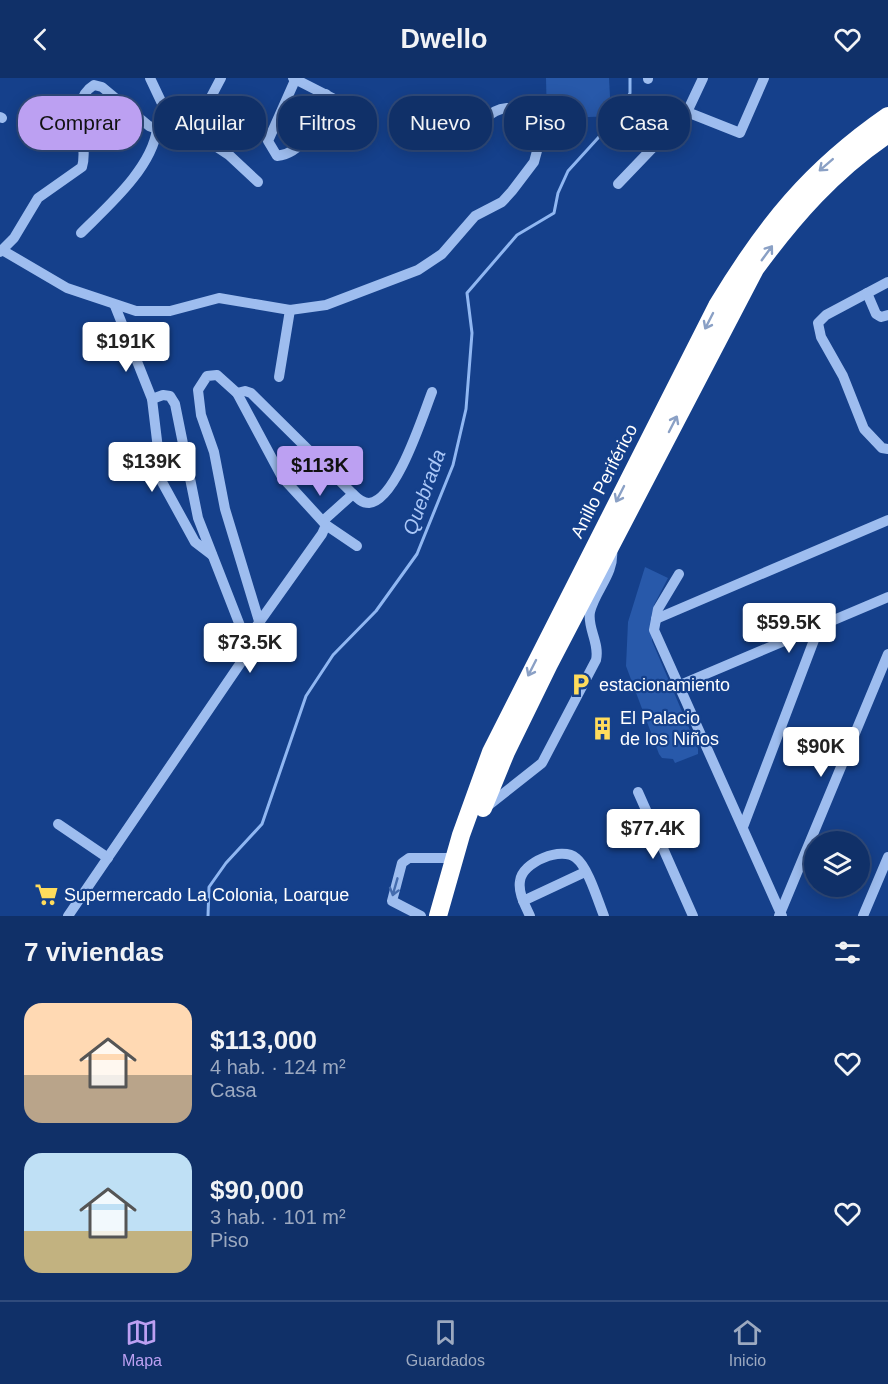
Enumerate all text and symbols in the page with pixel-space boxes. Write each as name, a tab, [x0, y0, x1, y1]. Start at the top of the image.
icon: back	[24, 23, 57, 56]
icon: heart	[831, 23, 864, 56]
text: Dwello	[400, 24, 488, 54]
chip: Comprar	[18, 96, 142, 150]
chip: Alquilar	[154, 96, 266, 150]
chip: Filtros	[278, 96, 377, 150]
chip: Nuevo	[389, 96, 492, 150]
chip: Piso	[504, 96, 586, 150]
chip: Casa	[598, 96, 690, 150]
one-way arrow	[818, 159, 834, 172]
one-way arrow	[761, 246, 773, 262]
one-way arrow	[703, 311, 715, 329]
pin: $191K	[84, 322, 168, 373]
text: $191K	[97, 330, 155, 352]
one-way arrow	[667, 416, 679, 433]
street label: Anillo Periférico	[567, 421, 641, 541]
pin: $139K	[110, 442, 194, 493]
pin: $113K	[278, 446, 362, 497]
water label: Quebrada	[398, 446, 450, 538]
text: $139K	[123, 450, 181, 472]
text: $113K	[291, 454, 349, 476]
one-way arrow	[614, 485, 626, 503]
pin: $59.5K	[740, 603, 838, 654]
text: $59.5K	[757, 611, 821, 633]
pin: $73.5K	[201, 623, 299, 674]
text: $73.5K	[218, 631, 282, 653]
one-way arrow	[525, 658, 537, 676]
parking icon: estacionamiento	[568, 672, 594, 698]
place label: estacionamiento	[599, 675, 730, 695]
place label: El Palacio de los Niños	[620, 708, 719, 749]
building icon: El Palacio de los Niños	[589, 715, 615, 741]
pin: $90K	[785, 727, 857, 778]
text: $90K	[797, 735, 845, 757]
pin: $77.4K	[604, 809, 702, 860]
text: $77.4K	[621, 817, 685, 839]
map controls	[804, 831, 870, 897]
button: layers	[804, 831, 870, 897]
one-way arrow	[389, 877, 400, 896]
supermarket icon: Supermercado La Colonia, Loarque	[33, 882, 59, 908]
place label: Supermercado La Colonia, Loarque	[64, 885, 349, 905]
icon: filters	[831, 936, 864, 969]
text: 7 viviendas	[24, 937, 164, 967]
text: $113,000	[210, 1025, 317, 1055]
icon: home	[72, 1027, 144, 1099]
icon: heart	[831, 1047, 864, 1080]
text: 4 hab. · 124 m²	[210, 1056, 346, 1078]
text: Casa	[210, 1079, 257, 1101]
text: $90,000	[210, 1175, 304, 1205]
icon: home	[72, 1177, 144, 1249]
icon: heart	[831, 1197, 864, 1230]
text: 3 hab. · 101 m²	[210, 1206, 346, 1228]
text: Piso	[210, 1229, 249, 1251]
tab: Mapa	[122, 1316, 162, 1370]
tab: Guardados	[406, 1316, 485, 1370]
tab: Inicio	[729, 1316, 766, 1370]

